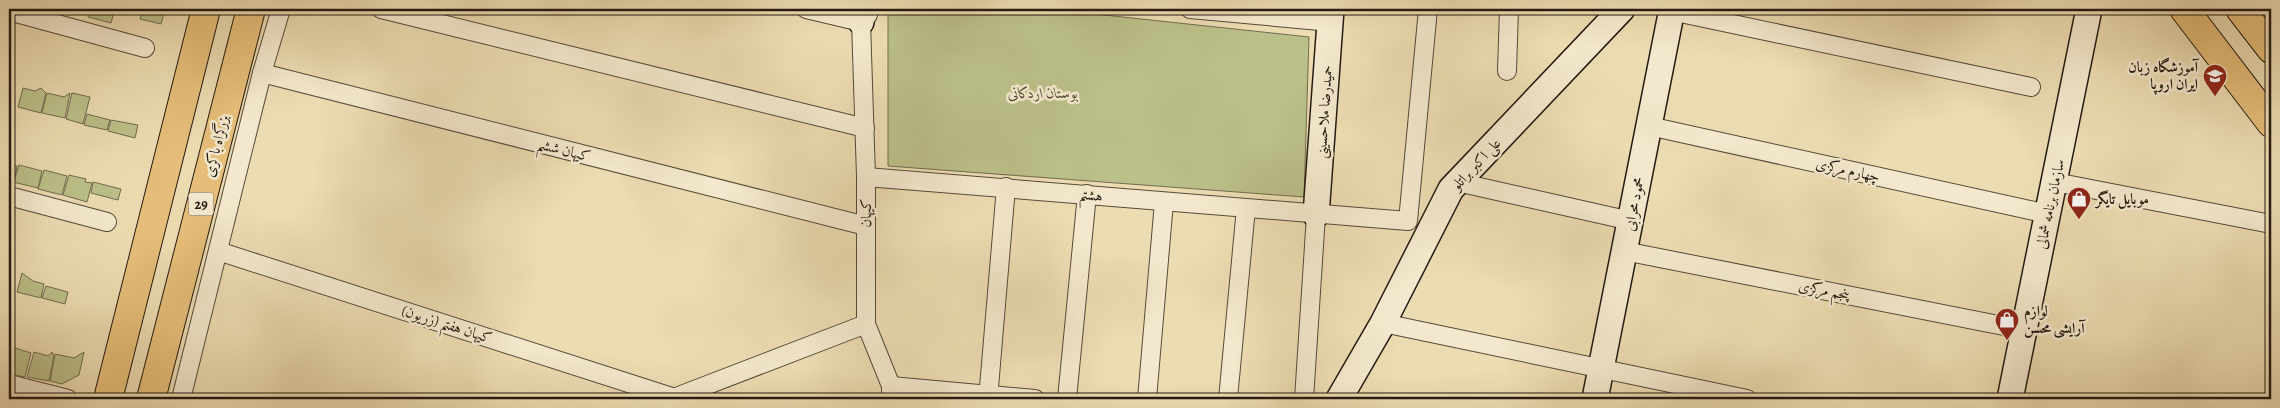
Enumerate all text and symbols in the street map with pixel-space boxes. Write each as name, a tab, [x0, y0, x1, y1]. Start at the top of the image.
place label: آموزشگاه زبان ایران اروپا	[2128, 57, 2200, 95]
school or university icon: آموزشگاه زبان ایران اروپا	[2202, 63, 2228, 97]
street label: حمیدرضا ملاحسینی	[1311, 65, 1338, 159]
park label: بوستان اردکانی	[1008, 83, 1078, 103]
street label: بزرگراه باکری	[199, 112, 233, 179]
street label: علی اکبر براتلو	[1445, 133, 1506, 197]
street label: کیهان ششم	[534, 134, 593, 171]
street label: چهارم مرکزی	[1813, 153, 1882, 190]
street label: سازمان برنامه شمالی	[2031, 157, 2069, 251]
street label: محمود محرابی	[1619, 175, 1650, 233]
street label: هشتم	[1078, 184, 1104, 211]
shop icon: موبایل تایگر	[2066, 186, 2092, 220]
place label: موبایل تایگر	[2094, 189, 2149, 210]
road number: 29	[188, 192, 214, 215]
street label: کیهان	[856, 199, 876, 227]
street label: پنجم مرکزی	[1796, 275, 1853, 309]
street label: کیهان هفتم (زریون)	[398, 300, 495, 353]
place label: لوازم آرایشی محسن	[2024, 301, 2086, 339]
shop icon: لوازم آرایشی محسن	[1994, 307, 2020, 341]

